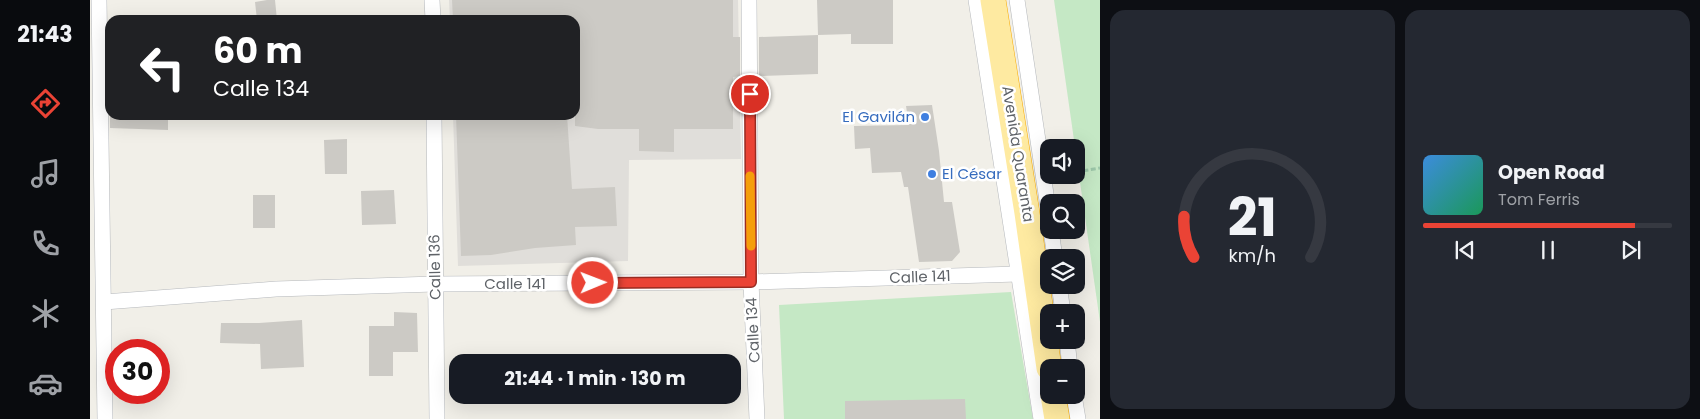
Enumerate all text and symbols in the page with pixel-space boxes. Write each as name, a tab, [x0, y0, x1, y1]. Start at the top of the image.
text: 21:43	[17, 19, 73, 50]
text: 60 m	[213, 26, 303, 75]
icon: left	[130, 35, 195, 100]
text: Calle 134	[213, 73, 309, 104]
pin	[729, 73, 771, 115]
icon: arrive	[736, 80, 764, 108]
street label: Avenida Quaranta	[997, 84, 1040, 224]
icon: directions	[28, 86, 63, 121]
place label: El Gavilán	[842, 106, 915, 127]
marker: El Gavilán	[919, 111, 931, 123]
map controls	[1040, 139, 1085, 404]
button: sound	[1040, 139, 1085, 184]
icon: music	[28, 156, 63, 191]
text: Open Road	[1498, 159, 1605, 186]
place label: El César	[942, 163, 1002, 184]
marker: El César	[926, 168, 938, 180]
text: 21	[1228, 181, 1277, 254]
text: Tom Ferris	[1498, 188, 1580, 211]
button: search	[1040, 194, 1085, 239]
icon: phone	[28, 226, 63, 261]
street label: Calle 136	[423, 234, 446, 300]
icon: previous	[1451, 236, 1479, 264]
icon: pause	[1534, 236, 1562, 264]
icon: next	[1617, 236, 1645, 264]
text: km/h	[1229, 243, 1276, 268]
button: layers	[1040, 249, 1085, 294]
position arrow	[566, 256, 618, 308]
street label: Calle 141	[889, 265, 951, 288]
street label: Calle 141	[484, 273, 546, 294]
icon: climate	[28, 296, 63, 331]
street label: Calle 134	[740, 297, 765, 363]
button: +	[1040, 304, 1085, 349]
speed limit sign: 30	[105, 339, 170, 404]
button: −	[1040, 359, 1085, 404]
text: 21:44 · 1 min · 130 m	[504, 365, 686, 392]
icon: car	[28, 366, 63, 401]

